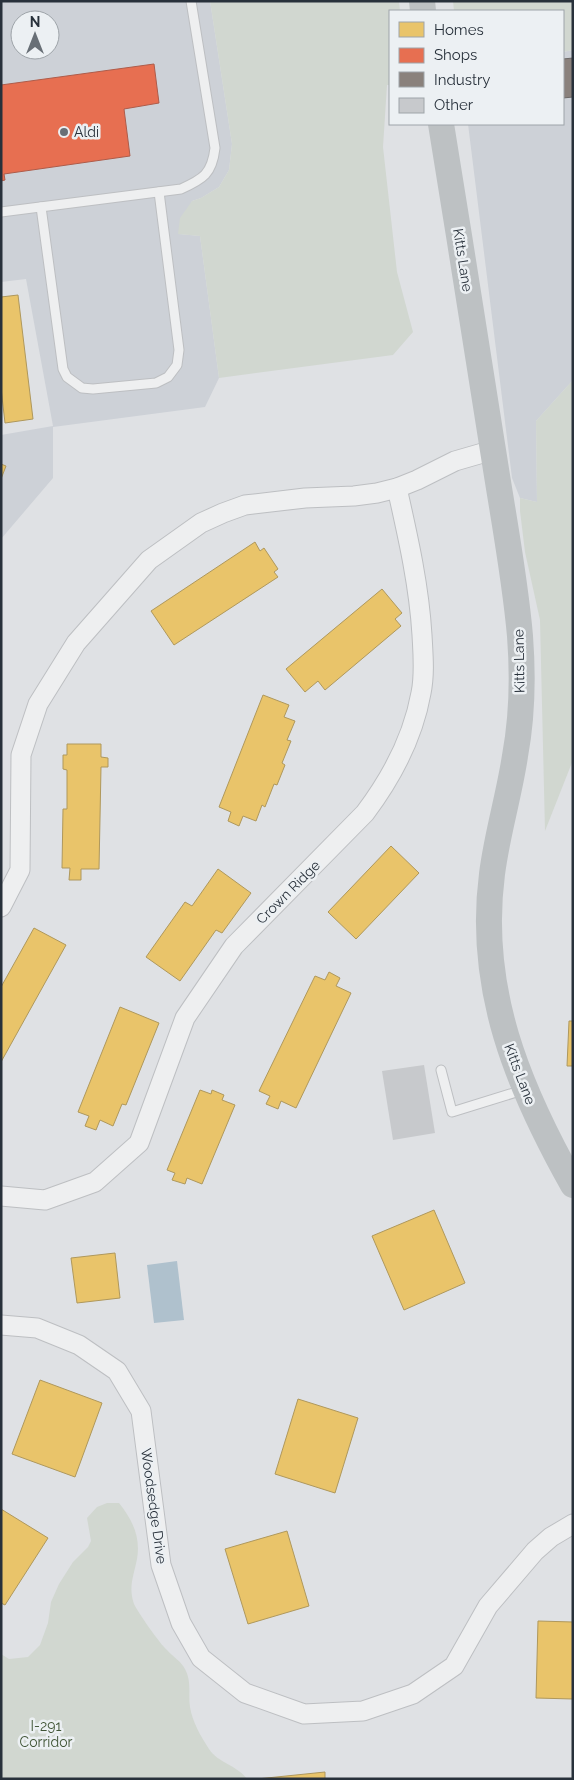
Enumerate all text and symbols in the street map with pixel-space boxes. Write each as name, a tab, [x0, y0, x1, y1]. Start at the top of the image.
north arrow	[10, 10, 60, 60]
legend	[389, 10, 564, 125]
text: N	[30, 14, 40, 30]
text: Homes	[434, 21, 484, 39]
text: Shops	[434, 46, 477, 64]
text: Industry	[434, 71, 490, 89]
text: Other	[434, 96, 474, 114]
place label: Aldi	[74, 124, 99, 140]
marker: Aldi	[58, 126, 70, 138]
street label: Kitts Lane	[450, 227, 476, 293]
street label: Kitts Lane	[510, 629, 528, 693]
street label: Crown Ridge	[253, 857, 323, 927]
street label: Kitts Lane	[501, 1041, 539, 1107]
street label: Woodsedge Drive	[138, 1447, 170, 1565]
park label: I-291 Corridor	[20, 1718, 72, 1750]

